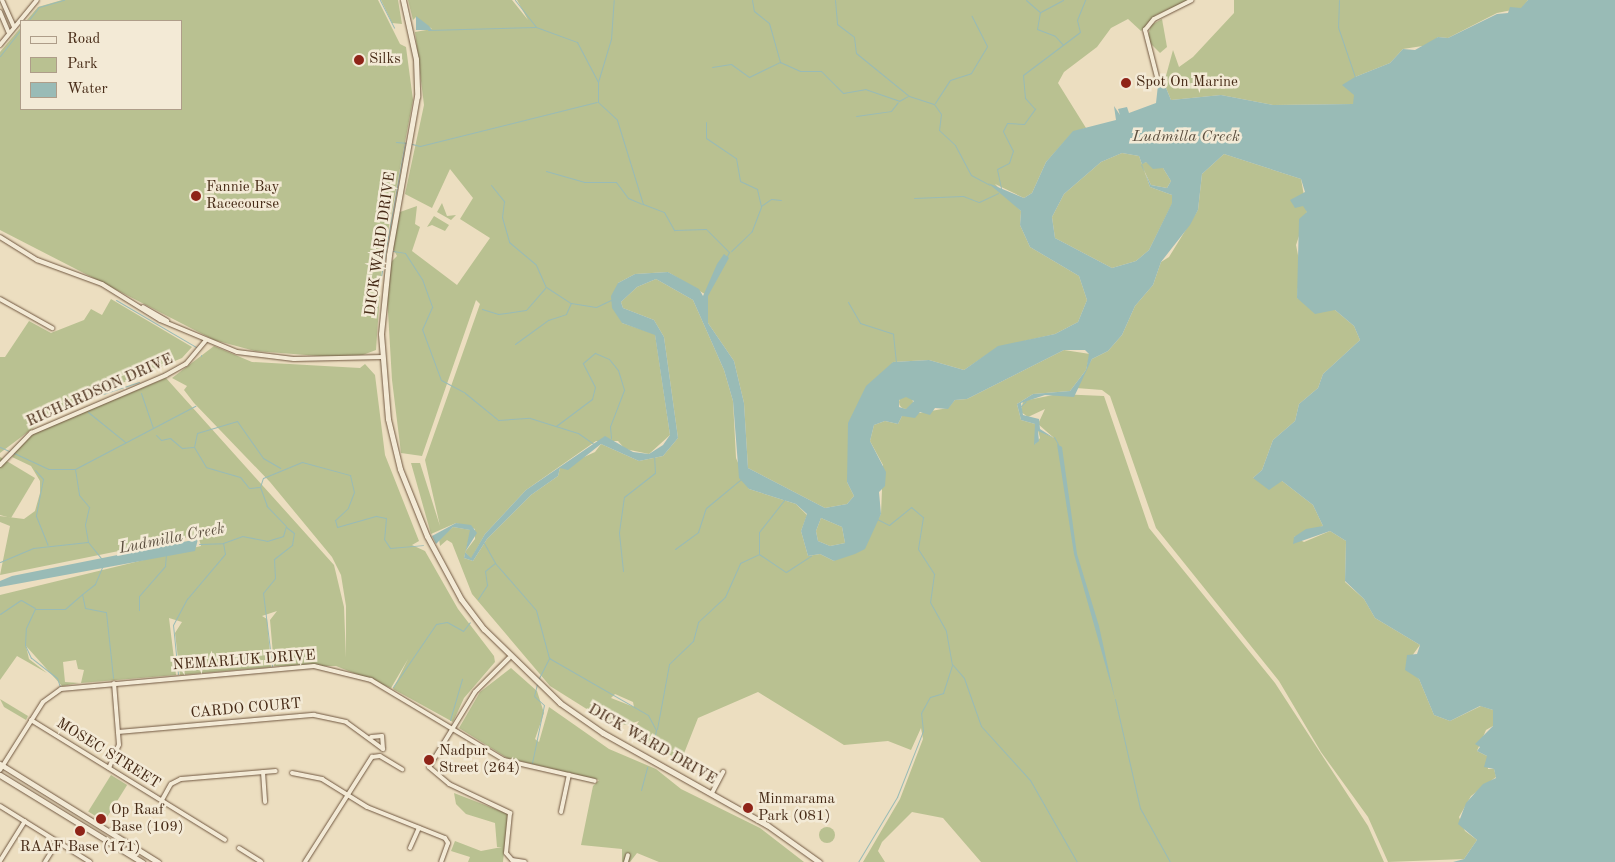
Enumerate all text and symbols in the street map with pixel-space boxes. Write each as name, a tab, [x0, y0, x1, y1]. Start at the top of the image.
legend	[20, 20, 182, 110]
text: Road	[67, 32, 100, 47]
place label: Silks	[369, 51, 401, 69]
marker: Silks	[353, 54, 365, 66]
text: Park	[67, 57, 98, 72]
place label: Spot On Marine	[1136, 74, 1238, 92]
marker: Spot On Marine	[1120, 77, 1132, 89]
text: Water	[67, 82, 108, 97]
water label: Ludmilla Creek	[1132, 127, 1240, 147]
street label: DICK WARD DRIVE	[362, 171, 400, 317]
place label: Fannie Bay Racecourse	[206, 178, 279, 213]
marker: Fannie Bay Racecourse	[190, 190, 202, 202]
street label: RICHARDSON DRIVE	[24, 351, 176, 431]
water label: Ludmilla Creek	[117, 519, 227, 559]
street label: NEMARLUK DRIVE	[172, 647, 316, 675]
street label: CARDO COURT	[190, 695, 302, 723]
street label: DICK WARD DRIVE	[585, 701, 719, 789]
street label: MOSEC STREET	[53, 715, 163, 793]
place label: Nadpur Street (264)	[439, 742, 520, 777]
marker: Nadpur Street (264)	[423, 754, 435, 766]
place label: Minmarama Park (081)	[758, 790, 835, 825]
place label: Op Raaf Base (109)	[111, 801, 184, 836]
marker: Minmarama Park (081)	[742, 802, 754, 814]
marker: Op Raaf Base (109)	[95, 813, 107, 825]
marker: RAAF Base (171)	[74, 825, 86, 837]
place label: RAAF Base (171)	[20, 839, 140, 857]

